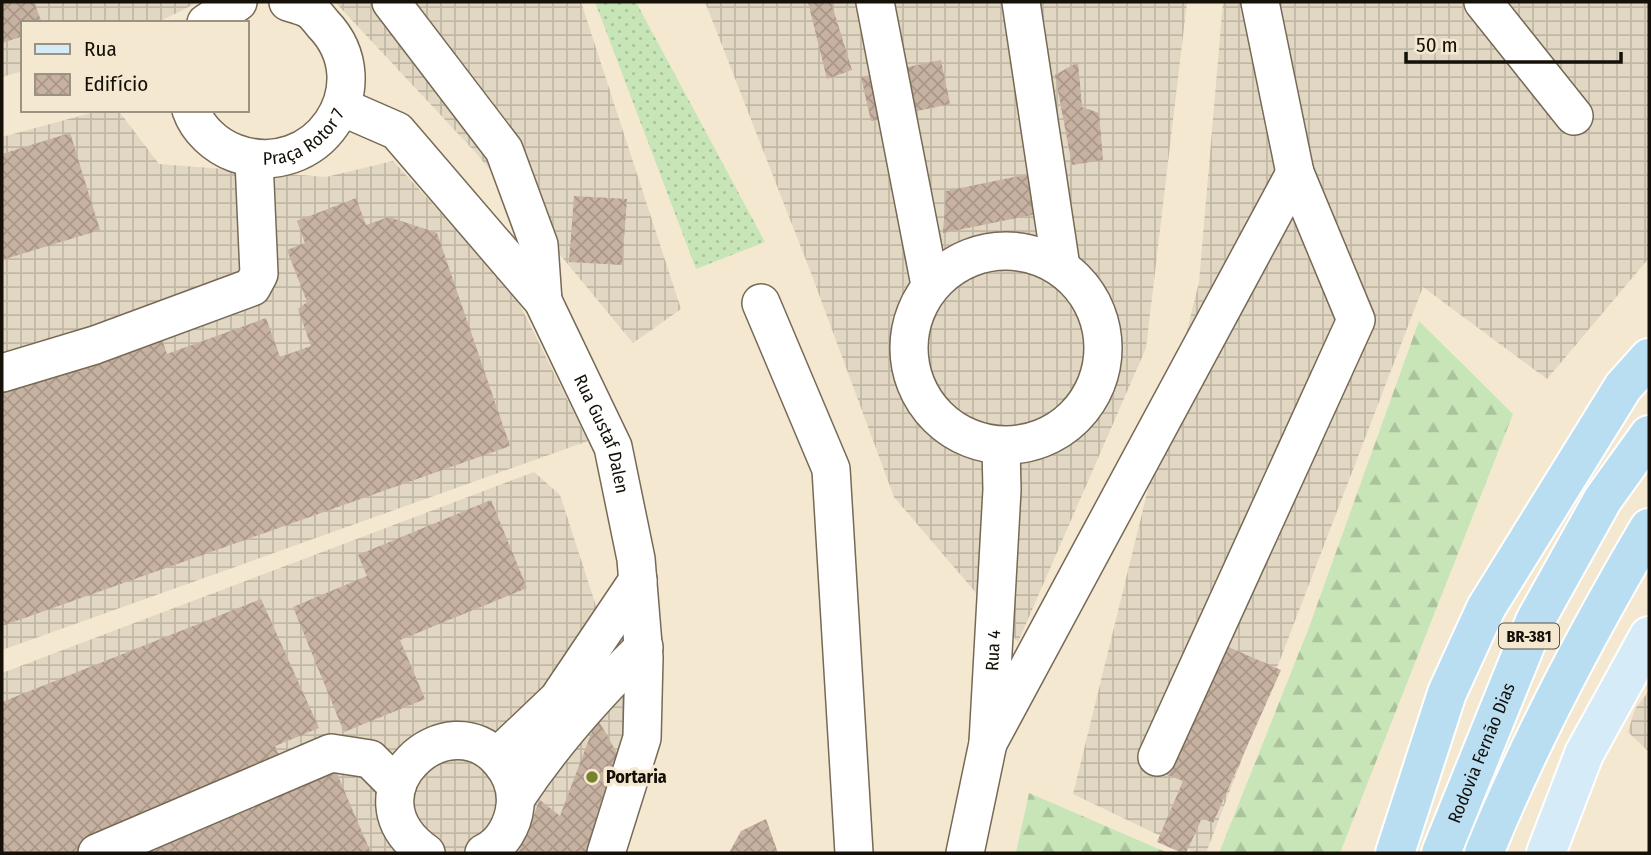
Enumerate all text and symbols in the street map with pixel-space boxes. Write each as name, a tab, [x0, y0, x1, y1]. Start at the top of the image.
legend	[21, 21, 248, 112]
scale bar	[1406, 21, 1621, 65]
text: 50 m	[1416, 32, 1458, 58]
text: Rua	[84, 36, 117, 62]
text: Edifício	[84, 71, 148, 97]
street label: Praça Rotor 7	[263, 105, 349, 170]
street label: Rua Gustaf Dalen	[569, 371, 633, 495]
road number: BR-381	[1499, 624, 1559, 649]
street label: Rua 4	[981, 629, 1005, 672]
street label: Rodovia Fernão Dias	[1443, 679, 1520, 826]
place label: Portaria	[606, 766, 667, 788]
marker: Portaria	[584, 769, 600, 785]

